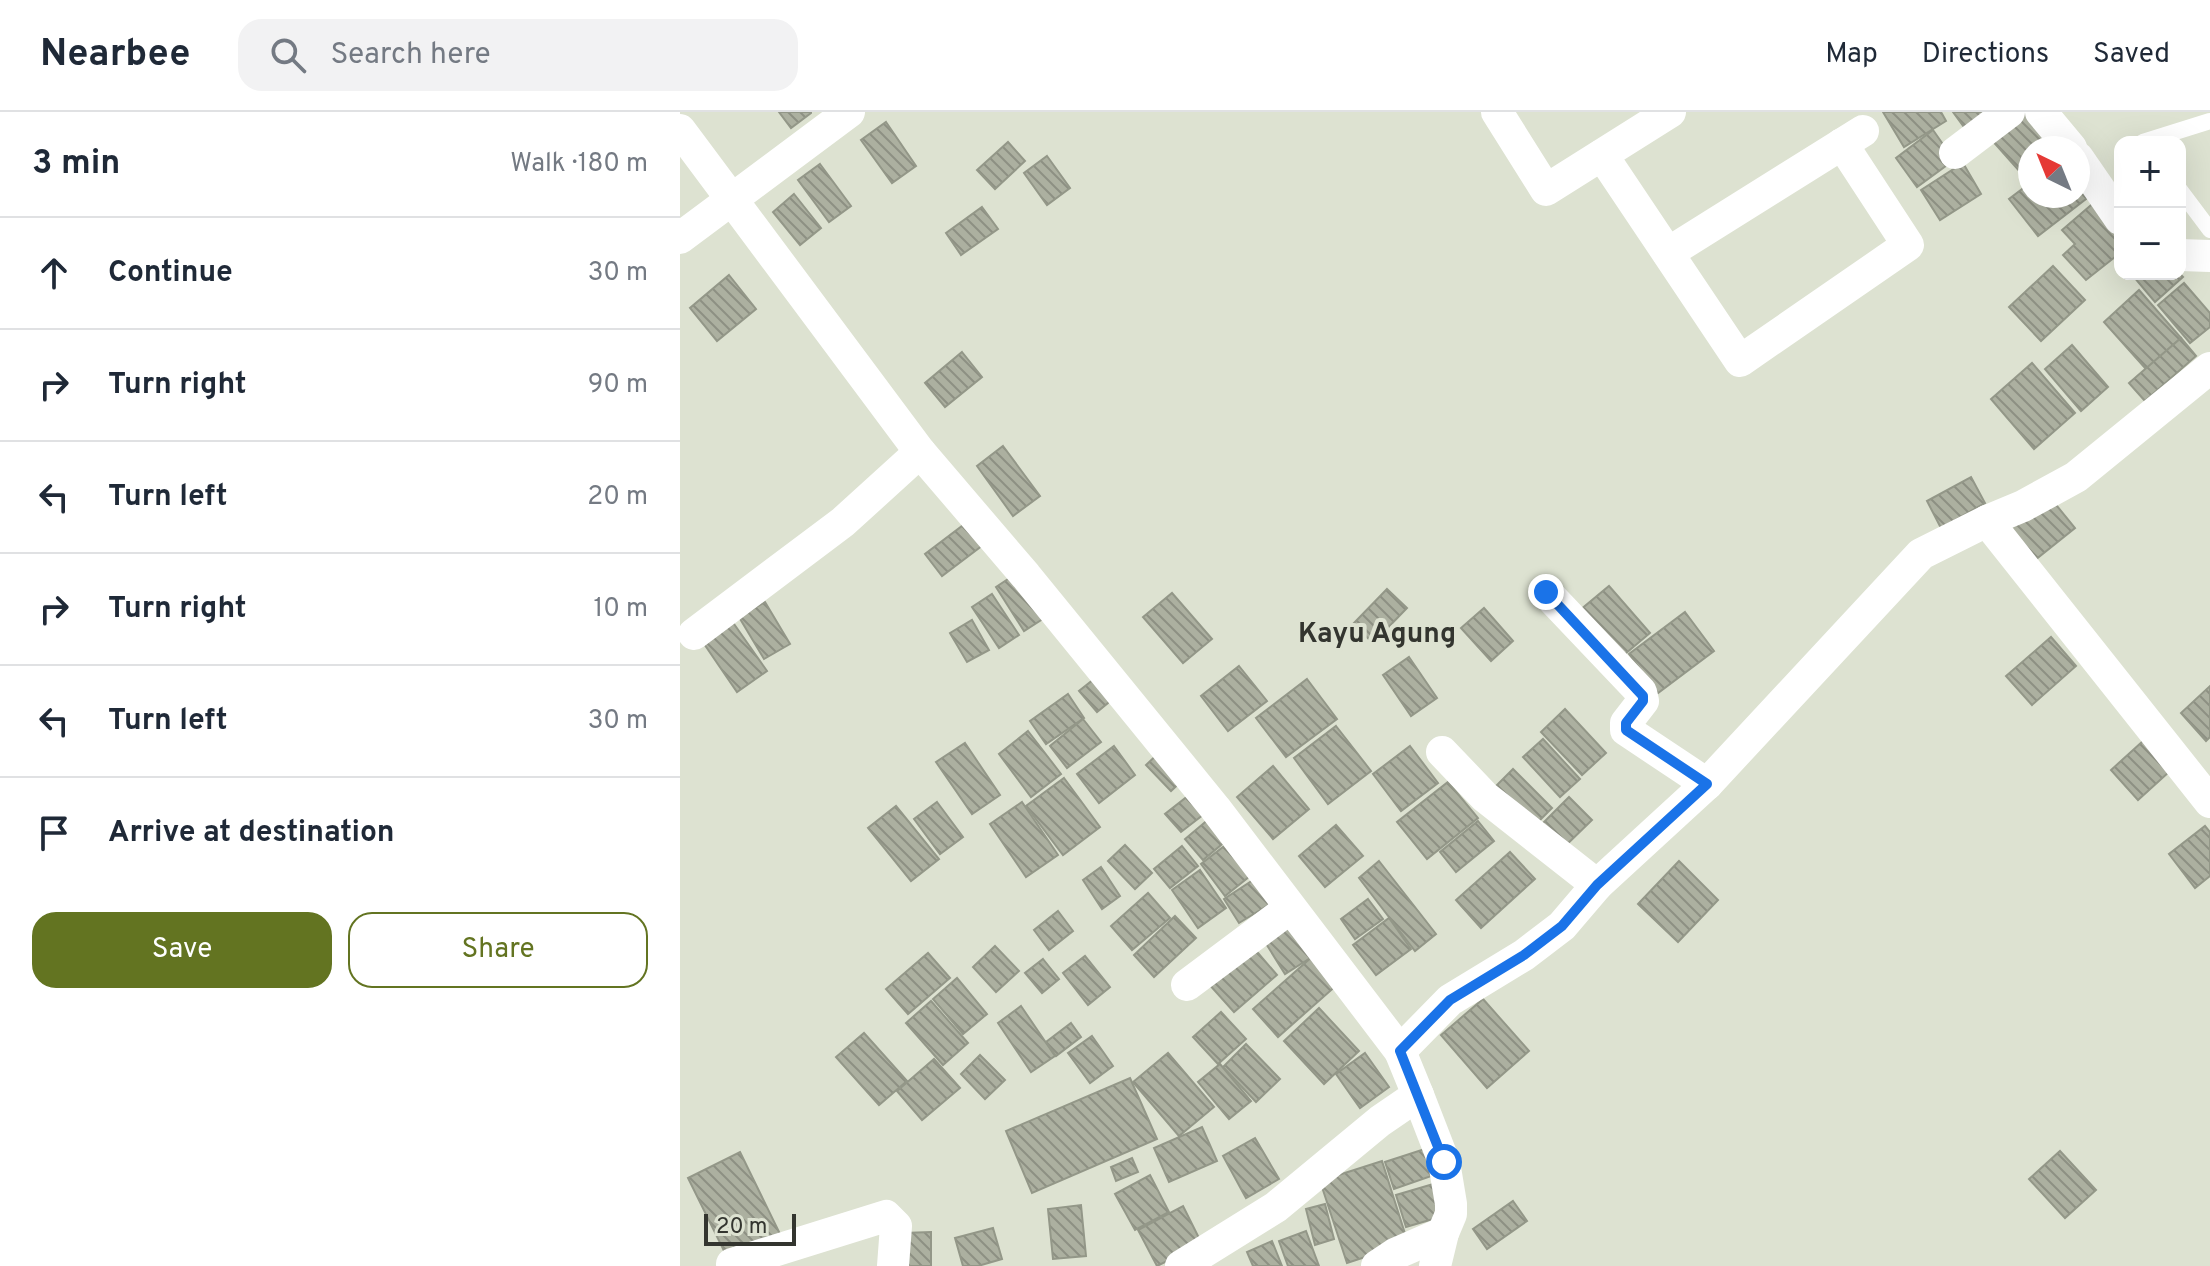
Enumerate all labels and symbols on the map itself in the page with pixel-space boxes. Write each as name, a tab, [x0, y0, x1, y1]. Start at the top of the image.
north arrow	[2018, 136, 2090, 208]
route end	[1528, 574, 1564, 610]
district label: Kayu Agung	[1298, 617, 1456, 653]
route start	[1426, 1144, 1462, 1180]
scale bar	[704, 1210, 796, 1246]

